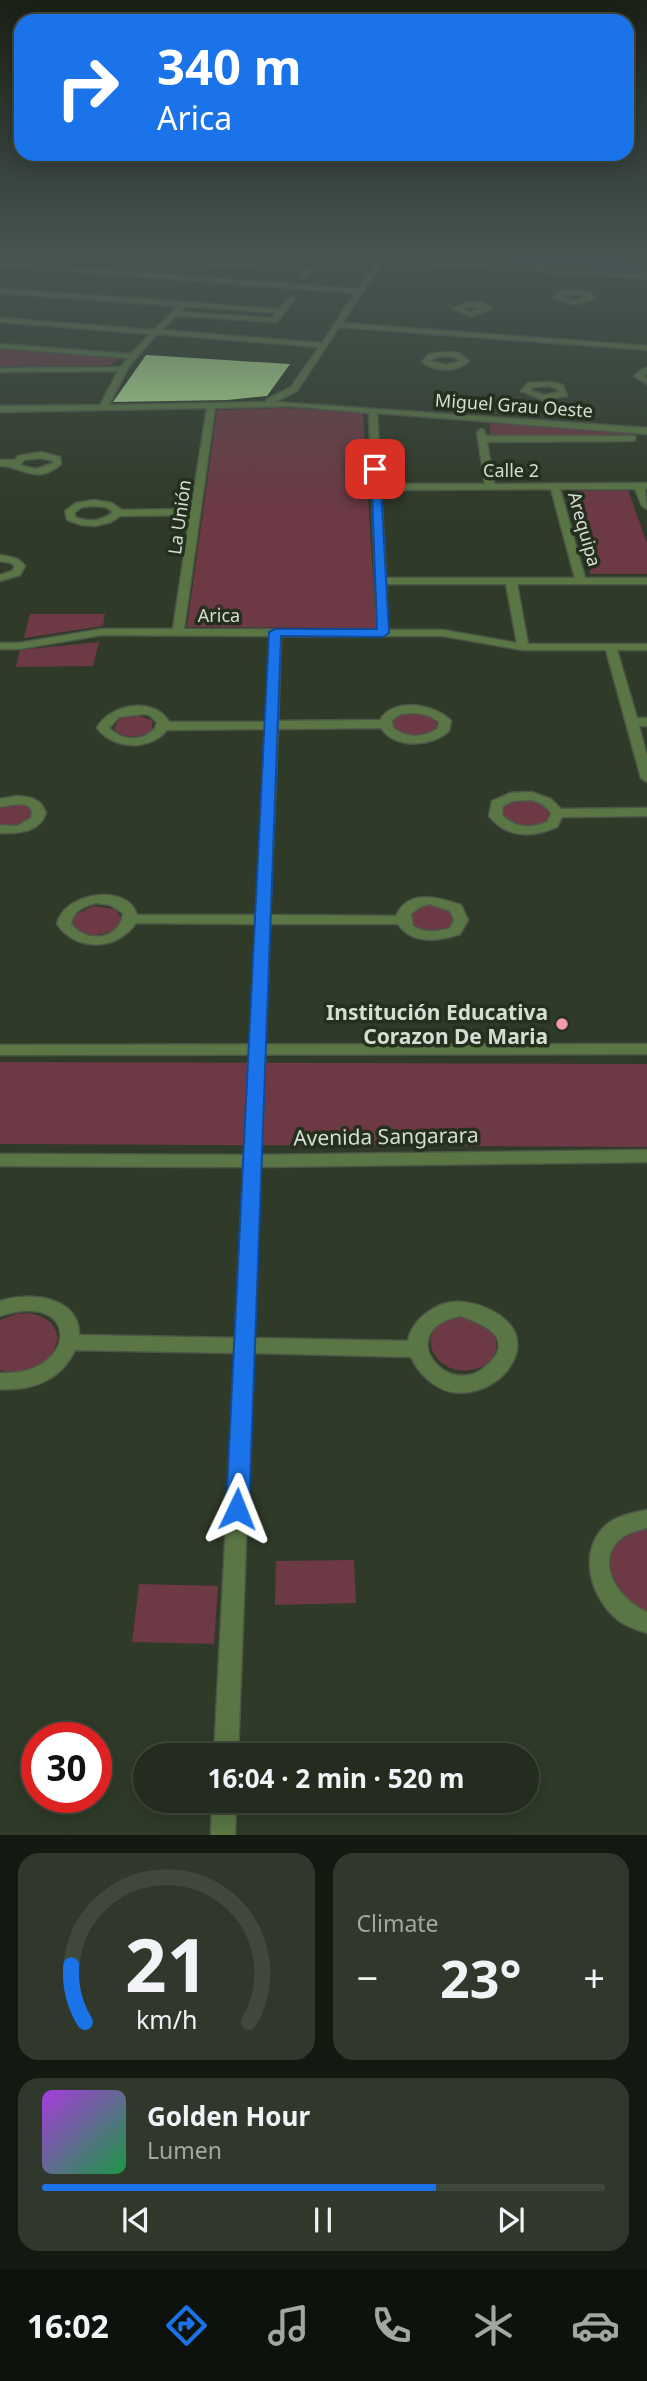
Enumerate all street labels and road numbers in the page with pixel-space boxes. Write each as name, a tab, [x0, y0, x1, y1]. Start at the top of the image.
street label: Miguel Grau Oeste	[434, 388, 594, 422]
street label: Calle 2	[483, 458, 539, 482]
street label: La Unión	[162, 478, 196, 556]
street label: Arequipa	[563, 489, 607, 569]
street label: Arica	[198, 603, 240, 627]
street label: Avenida Sangarara	[293, 1120, 479, 1152]

